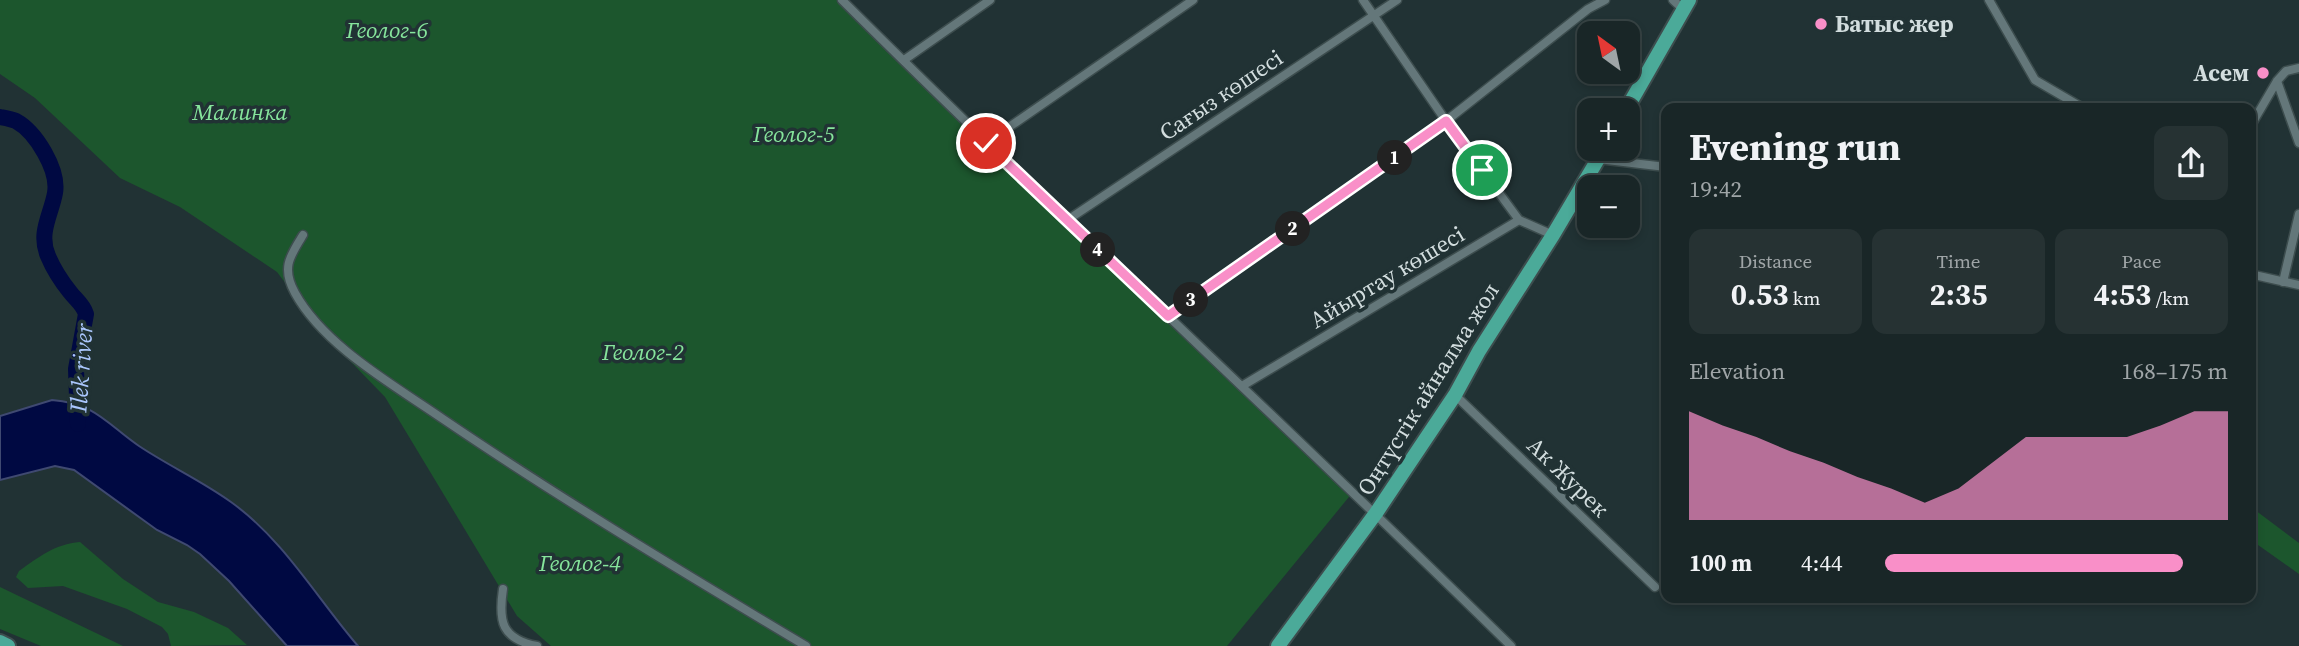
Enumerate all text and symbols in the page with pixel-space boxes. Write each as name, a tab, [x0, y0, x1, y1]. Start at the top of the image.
place label: Батыс жер	[1835, 8, 1954, 40]
park label: Геолог-6	[345, 14, 428, 46]
marker: Батыс жер	[1813, 16, 1829, 32]
north arrow	[1577, 21, 1640, 84]
map controls	[1577, 21, 1640, 238]
street label: Сағыз көшесі	[1153, 42, 1289, 148]
place label: Асем	[2193, 57, 2249, 89]
marker: Асем	[2255, 65, 2271, 81]
park label: Малинка	[191, 96, 288, 128]
button: +	[1577, 98, 1640, 161]
pin	[956, 113, 1016, 173]
park label: Геолог-5	[752, 118, 835, 150]
text: Evening run	[1689, 121, 1901, 173]
icon: check	[967, 124, 1005, 162]
button: share	[2154, 126, 2228, 200]
pin: 1	[1378, 140, 1412, 176]
pin	[1452, 140, 1512, 200]
text: 1	[1389, 144, 1400, 170]
icon: arrive	[1463, 151, 1501, 189]
text: 19:42	[1689, 173, 1742, 205]
button: −	[1577, 175, 1640, 238]
pin: 2	[1276, 212, 1310, 246]
text: 2	[1287, 215, 1298, 241]
street label: Айыртау көшесі	[1304, 218, 1471, 336]
pin: 4	[1080, 232, 1116, 268]
text: 4	[1092, 236, 1103, 262]
text: Distance	[1739, 248, 1812, 274]
text: Time	[1937, 248, 1980, 274]
text: Pace	[2122, 248, 2161, 274]
text: 0.53	[1731, 274, 1788, 315]
text: 2:35	[1930, 274, 1987, 315]
text: 4:53	[2094, 274, 2151, 315]
street label: Оңтүстік айналма жол	[1349, 276, 1507, 502]
pin: 3	[1174, 282, 1208, 318]
text: km	[1788, 285, 1820, 311]
text: /km	[2151, 285, 2190, 311]
text: 3	[1185, 286, 1196, 312]
water label: Ilek river	[61, 321, 101, 415]
park label: Геолог-2	[601, 336, 684, 368]
text: Elevation	[1689, 355, 1785, 387]
text: 168–175 m	[2121, 355, 2228, 387]
street label: Ак Журек	[1520, 430, 1616, 524]
park label: Геолог-4	[538, 547, 621, 579]
text: 100 m	[1689, 547, 1752, 579]
text: 4:44	[1801, 547, 1842, 579]

